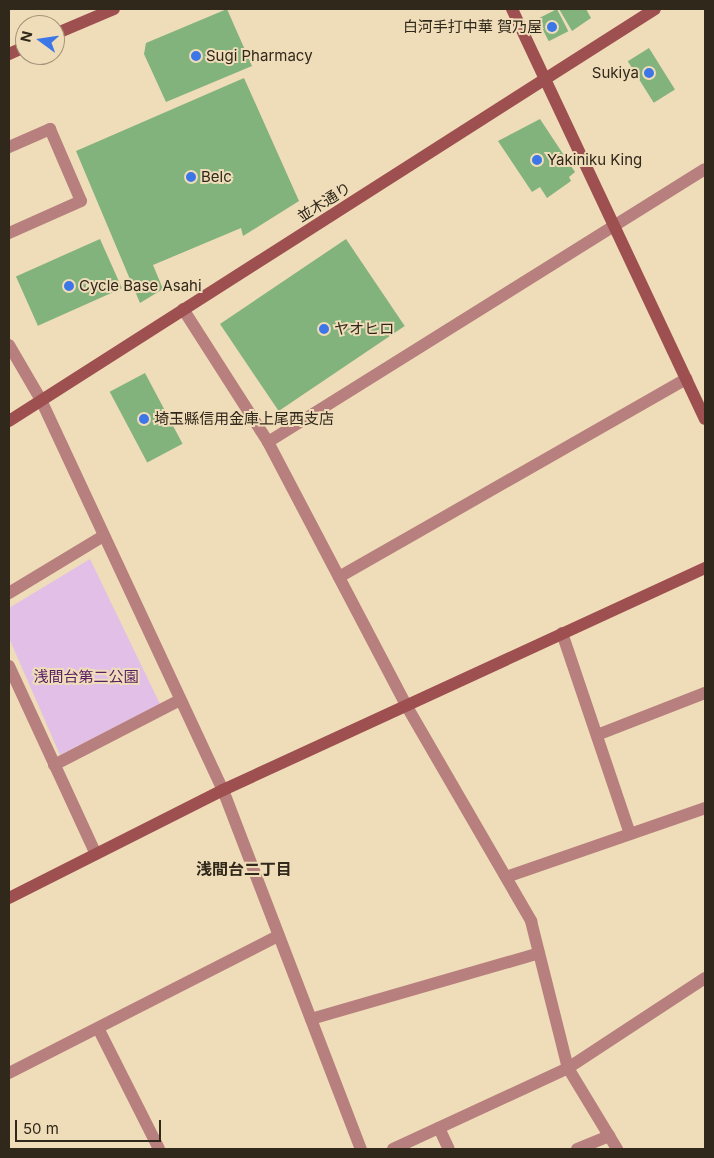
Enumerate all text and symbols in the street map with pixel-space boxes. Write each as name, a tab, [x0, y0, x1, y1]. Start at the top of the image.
north arrow	[15, 15, 65, 65]
place label: 白河手打中華 賀乃屋	[403, 18, 542, 36]
marker: 白河手打中華 賀乃屋	[546, 21, 558, 33]
text: N	[16, 29, 35, 44]
place label: Sugi Pharmacy	[206, 47, 313, 65]
marker: Sugi Pharmacy	[190, 50, 202, 62]
place label: Sukiya	[592, 64, 639, 82]
marker: Sukiya	[643, 67, 655, 79]
place label: Yakiniku King	[547, 151, 642, 169]
marker: Yakiniku King	[531, 154, 543, 166]
place label: Belc	[201, 168, 232, 186]
marker: Belc	[185, 171, 197, 183]
street label: 並木通り	[294, 178, 354, 226]
place label: Cycle Base Asahi	[79, 277, 202, 295]
marker: Cycle Base Asahi	[63, 280, 75, 292]
place label: ヤオヒロ	[334, 320, 394, 338]
marker: ヤオヒロ	[318, 323, 330, 335]
place label: 埼玉縣信用金庫上尾西支店	[154, 410, 334, 428]
marker: 埼玉縣信用金庫上尾西支店	[138, 413, 150, 425]
park label: 浅間台第二公園	[34, 668, 138, 686]
district label: 浅間台二丁目	[196, 859, 292, 879]
scale bar	[18, 1110, 164, 1142]
text: 50 m	[23, 1119, 59, 1138]

